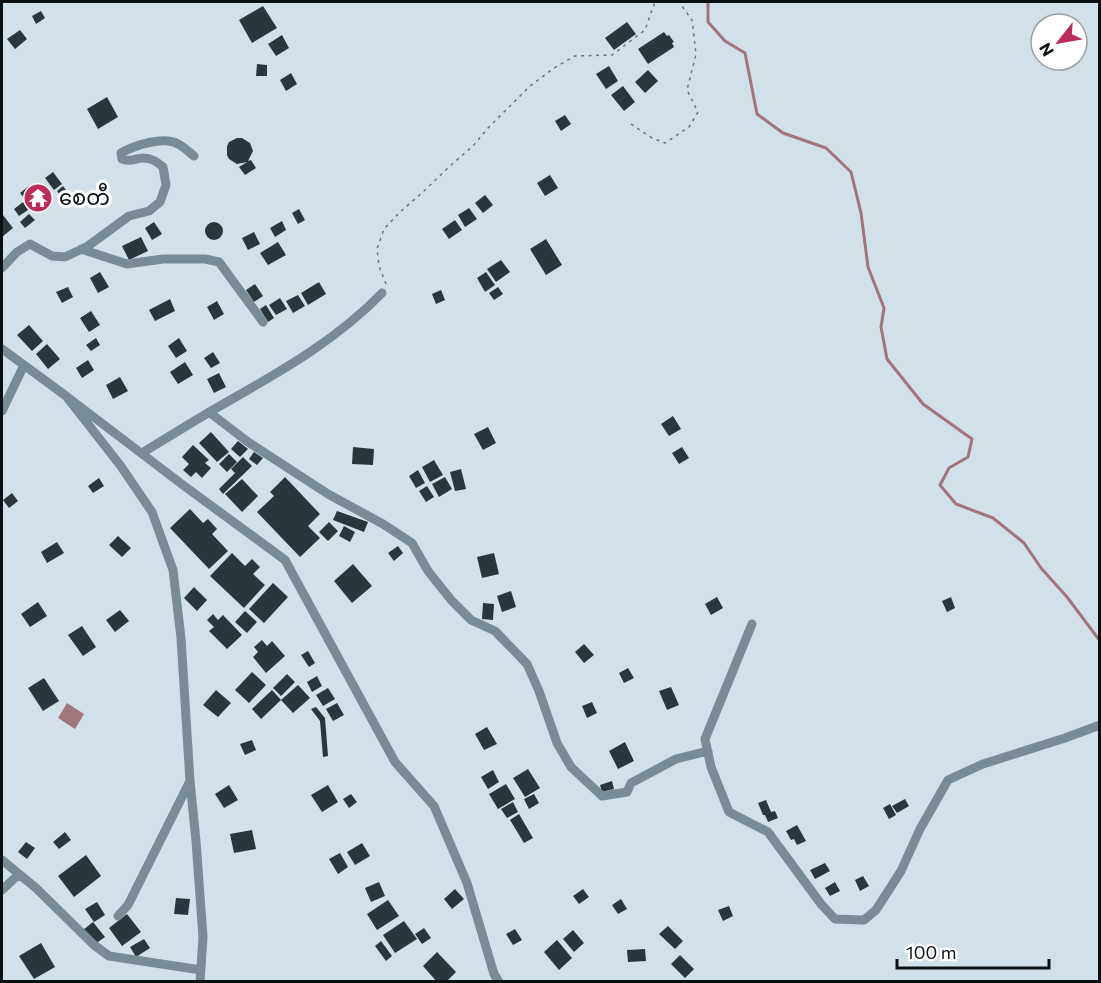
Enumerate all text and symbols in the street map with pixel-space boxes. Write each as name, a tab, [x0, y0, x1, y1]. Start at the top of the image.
north arrow	[1029, 12, 1089, 72]
text: N	[1034, 40, 1057, 60]
temple icon: စေတီ	[22, 182, 54, 214]
place label: စေတီ	[59, 182, 110, 209]
scale bar	[897, 932, 1048, 970]
text: 100 m	[906, 941, 956, 963]

